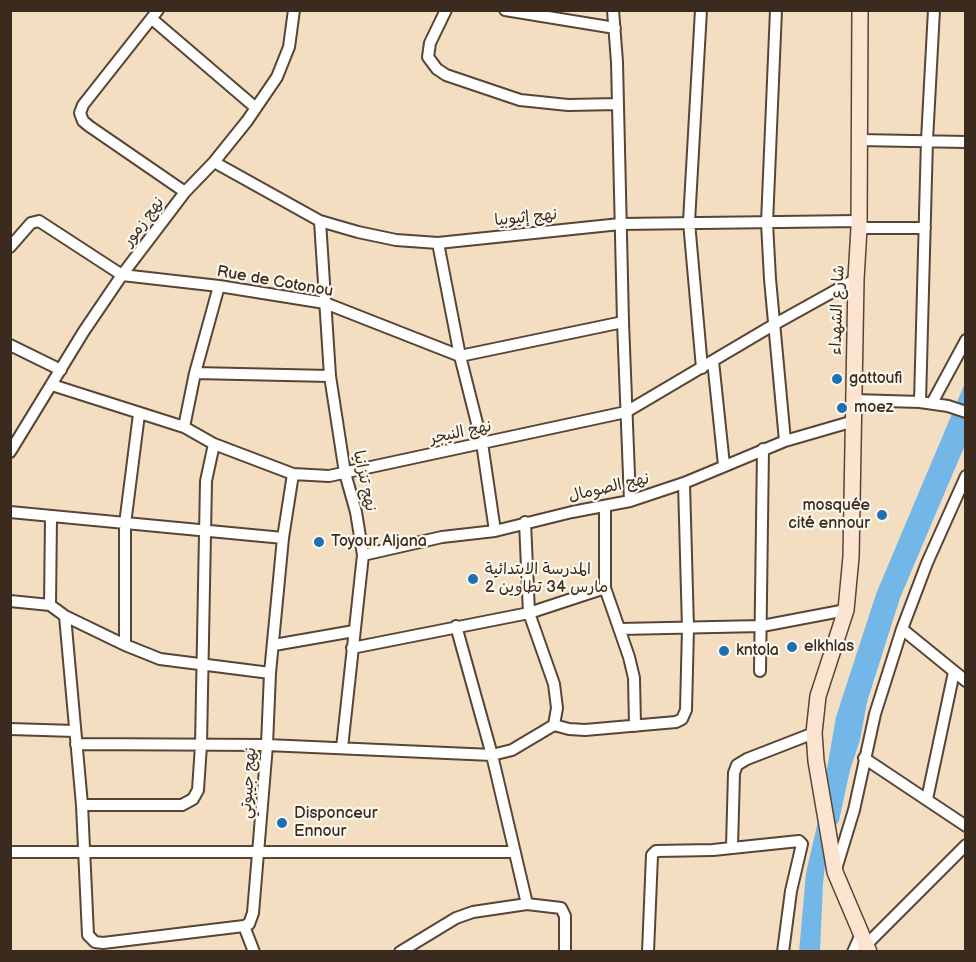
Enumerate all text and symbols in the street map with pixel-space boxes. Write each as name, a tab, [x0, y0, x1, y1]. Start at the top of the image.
street label: نهج زمور	[119, 194, 169, 250]
street label: نهج إثيوبيا	[494, 205, 558, 231]
street label: Rue de Cotonou	[215, 262, 335, 302]
street label: شارع الشهداء	[827, 265, 849, 355]
place label: gattoufi	[849, 369, 902, 389]
marker: gattoufi	[830, 372, 844, 386]
place label: moez	[854, 398, 893, 418]
marker: moez	[835, 401, 849, 415]
street label: نهج النيجر	[428, 417, 494, 449]
street label: نهج تنزانيا	[348, 449, 380, 513]
street label: نهج الصومال	[567, 469, 651, 507]
place label: mosquée cité ennour	[788, 496, 870, 534]
marker: mosquée cité ennour	[875, 508, 889, 522]
place label: Toyour Aljana	[331, 532, 427, 552]
marker: Toyour Aljana	[312, 535, 326, 549]
place label: المدرسة الابتدائية 2 مارس 34 تطاوين	[485, 560, 608, 598]
marker: المدرسة الابتدائية 2 مارس 34 تطاوين	[466, 572, 480, 586]
place label: elkhlas	[804, 637, 854, 657]
marker: elkhlas	[785, 640, 799, 654]
place label: kntola	[736, 641, 779, 661]
marker: kntola	[717, 644, 731, 658]
street label: نهج جيبوتي	[237, 747, 261, 819]
place label: Disponceur Ennour	[294, 804, 377, 842]
marker: Disponceur Ennour	[275, 816, 289, 830]

